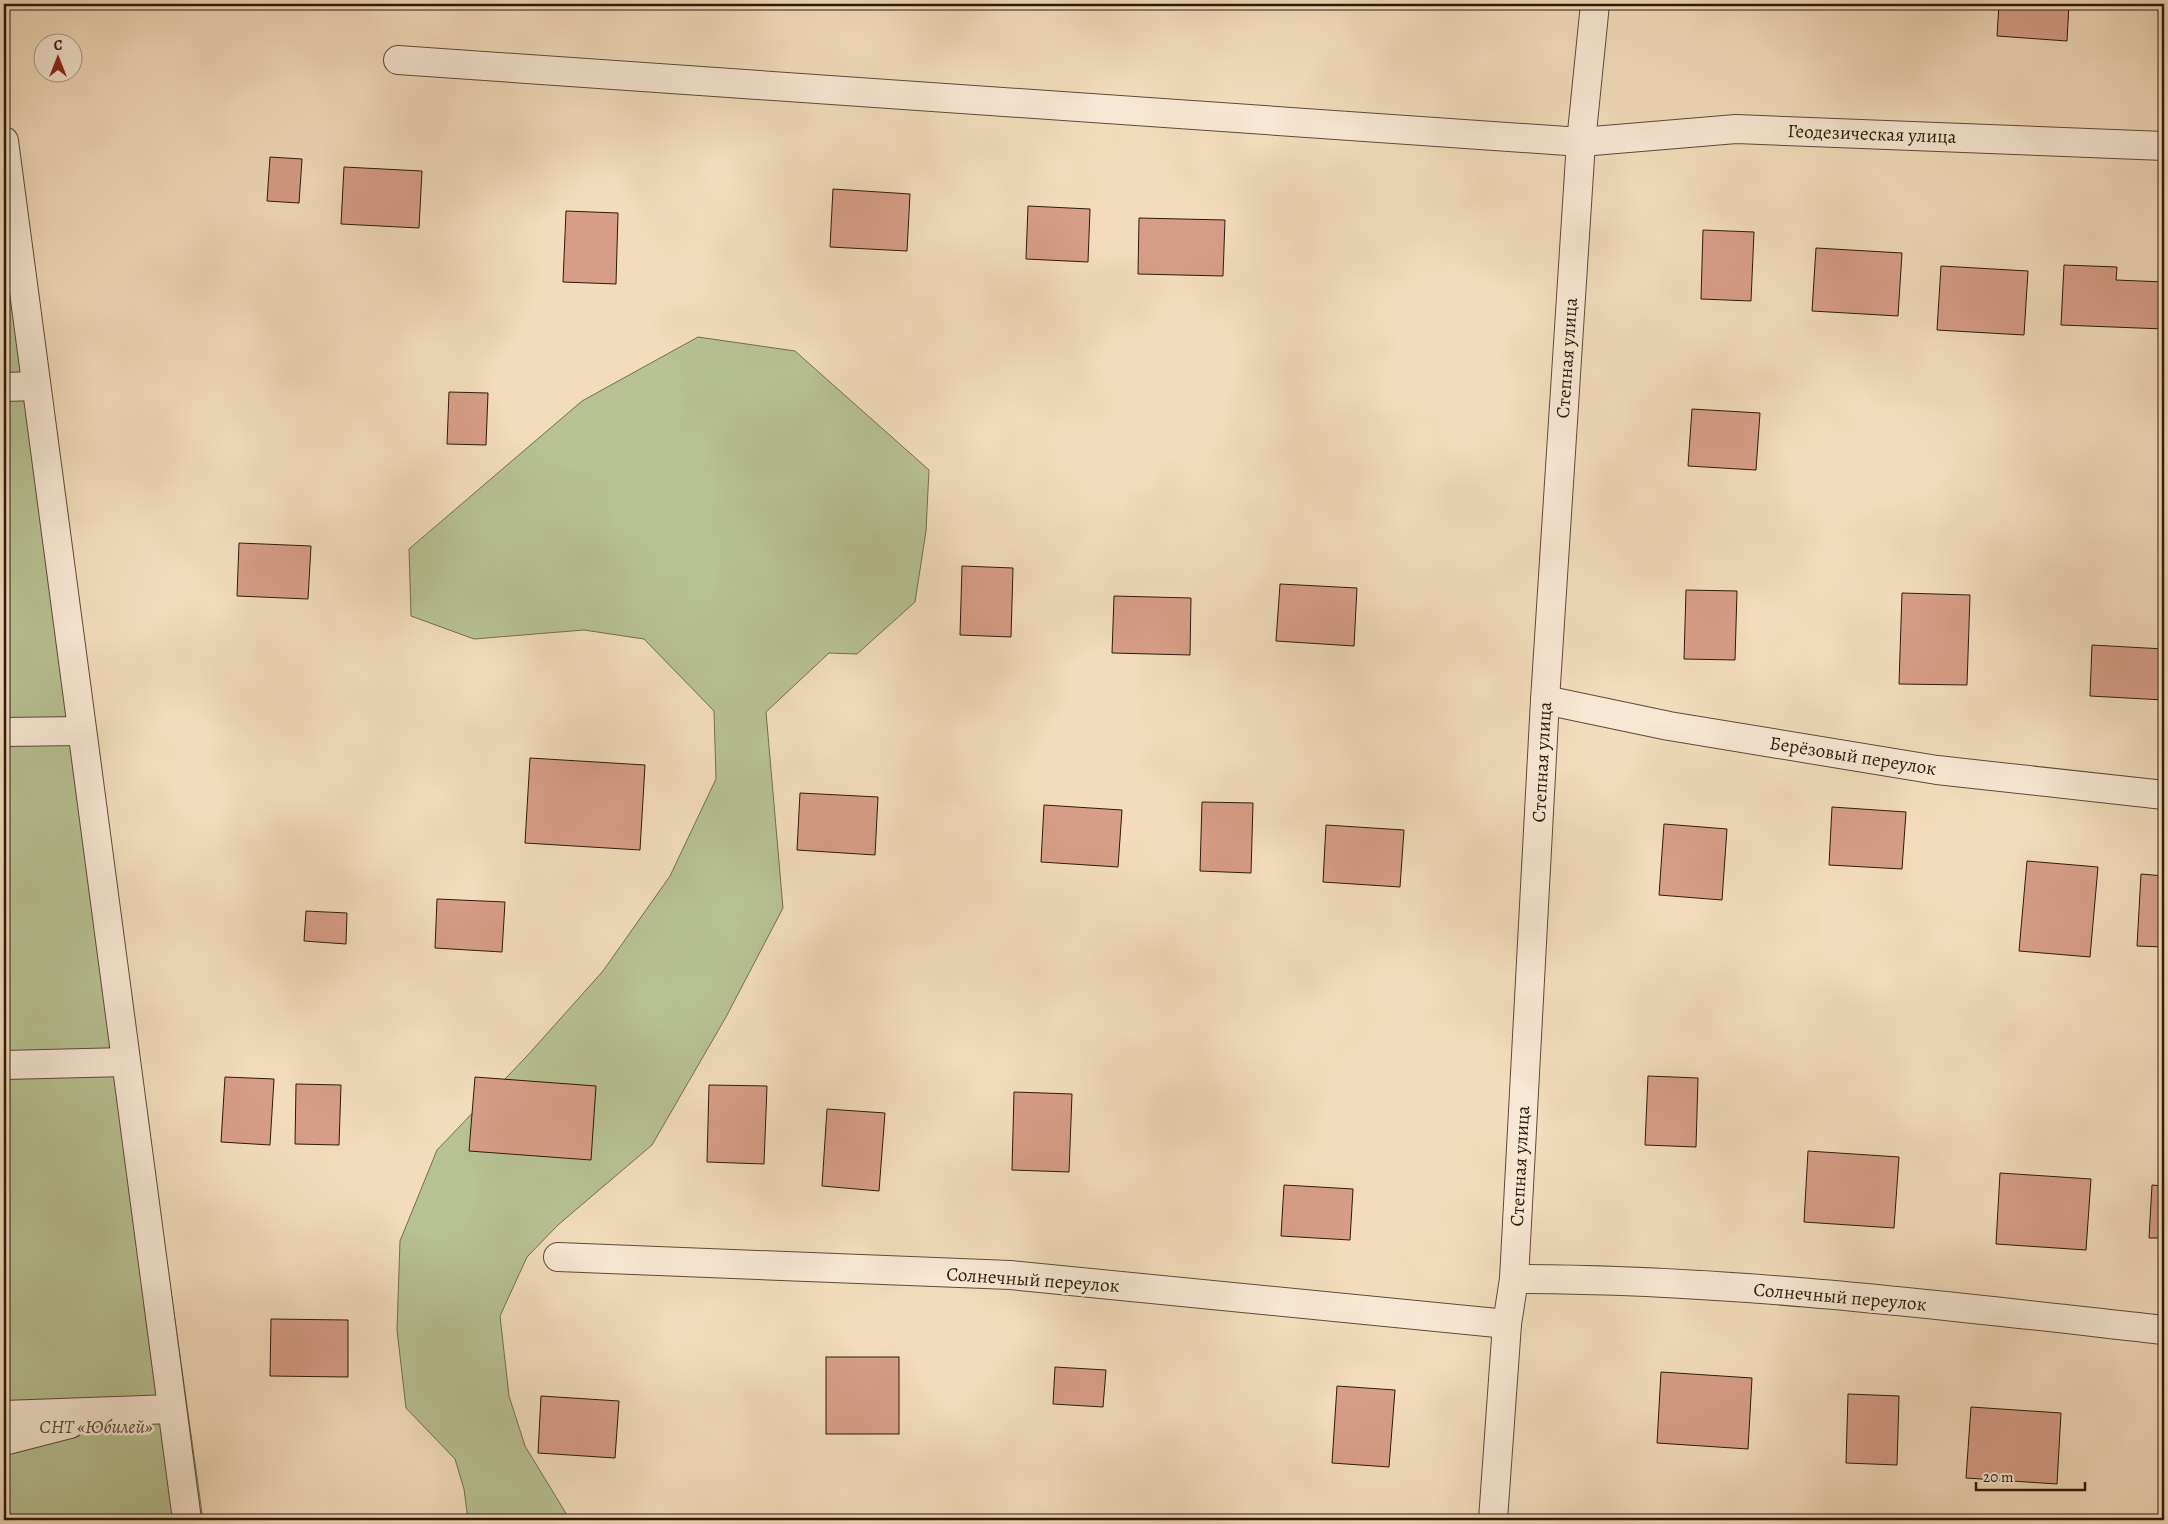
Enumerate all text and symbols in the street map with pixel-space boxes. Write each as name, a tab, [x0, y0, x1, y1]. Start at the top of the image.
north arrow	[32, 32, 82, 82]
text: С	[54, 36, 63, 55]
street label: Геодезическая улица	[1787, 118, 1957, 150]
street label: Степная улица	[1550, 296, 1584, 419]
street label: Степная улица	[1526, 701, 1558, 823]
street label: Берёзовый переулок	[1768, 730, 1938, 782]
street label: Степная улица	[1504, 1105, 1536, 1227]
street label: Солнечный переулок	[945, 1261, 1121, 1299]
street label: Солнечный переулок	[1752, 1276, 1928, 1318]
park label: СНТ «Юбилей»	[39, 1414, 153, 1440]
scale bar	[1976, 1459, 2084, 1491]
text: 20 m	[1983, 1467, 2014, 1487]

